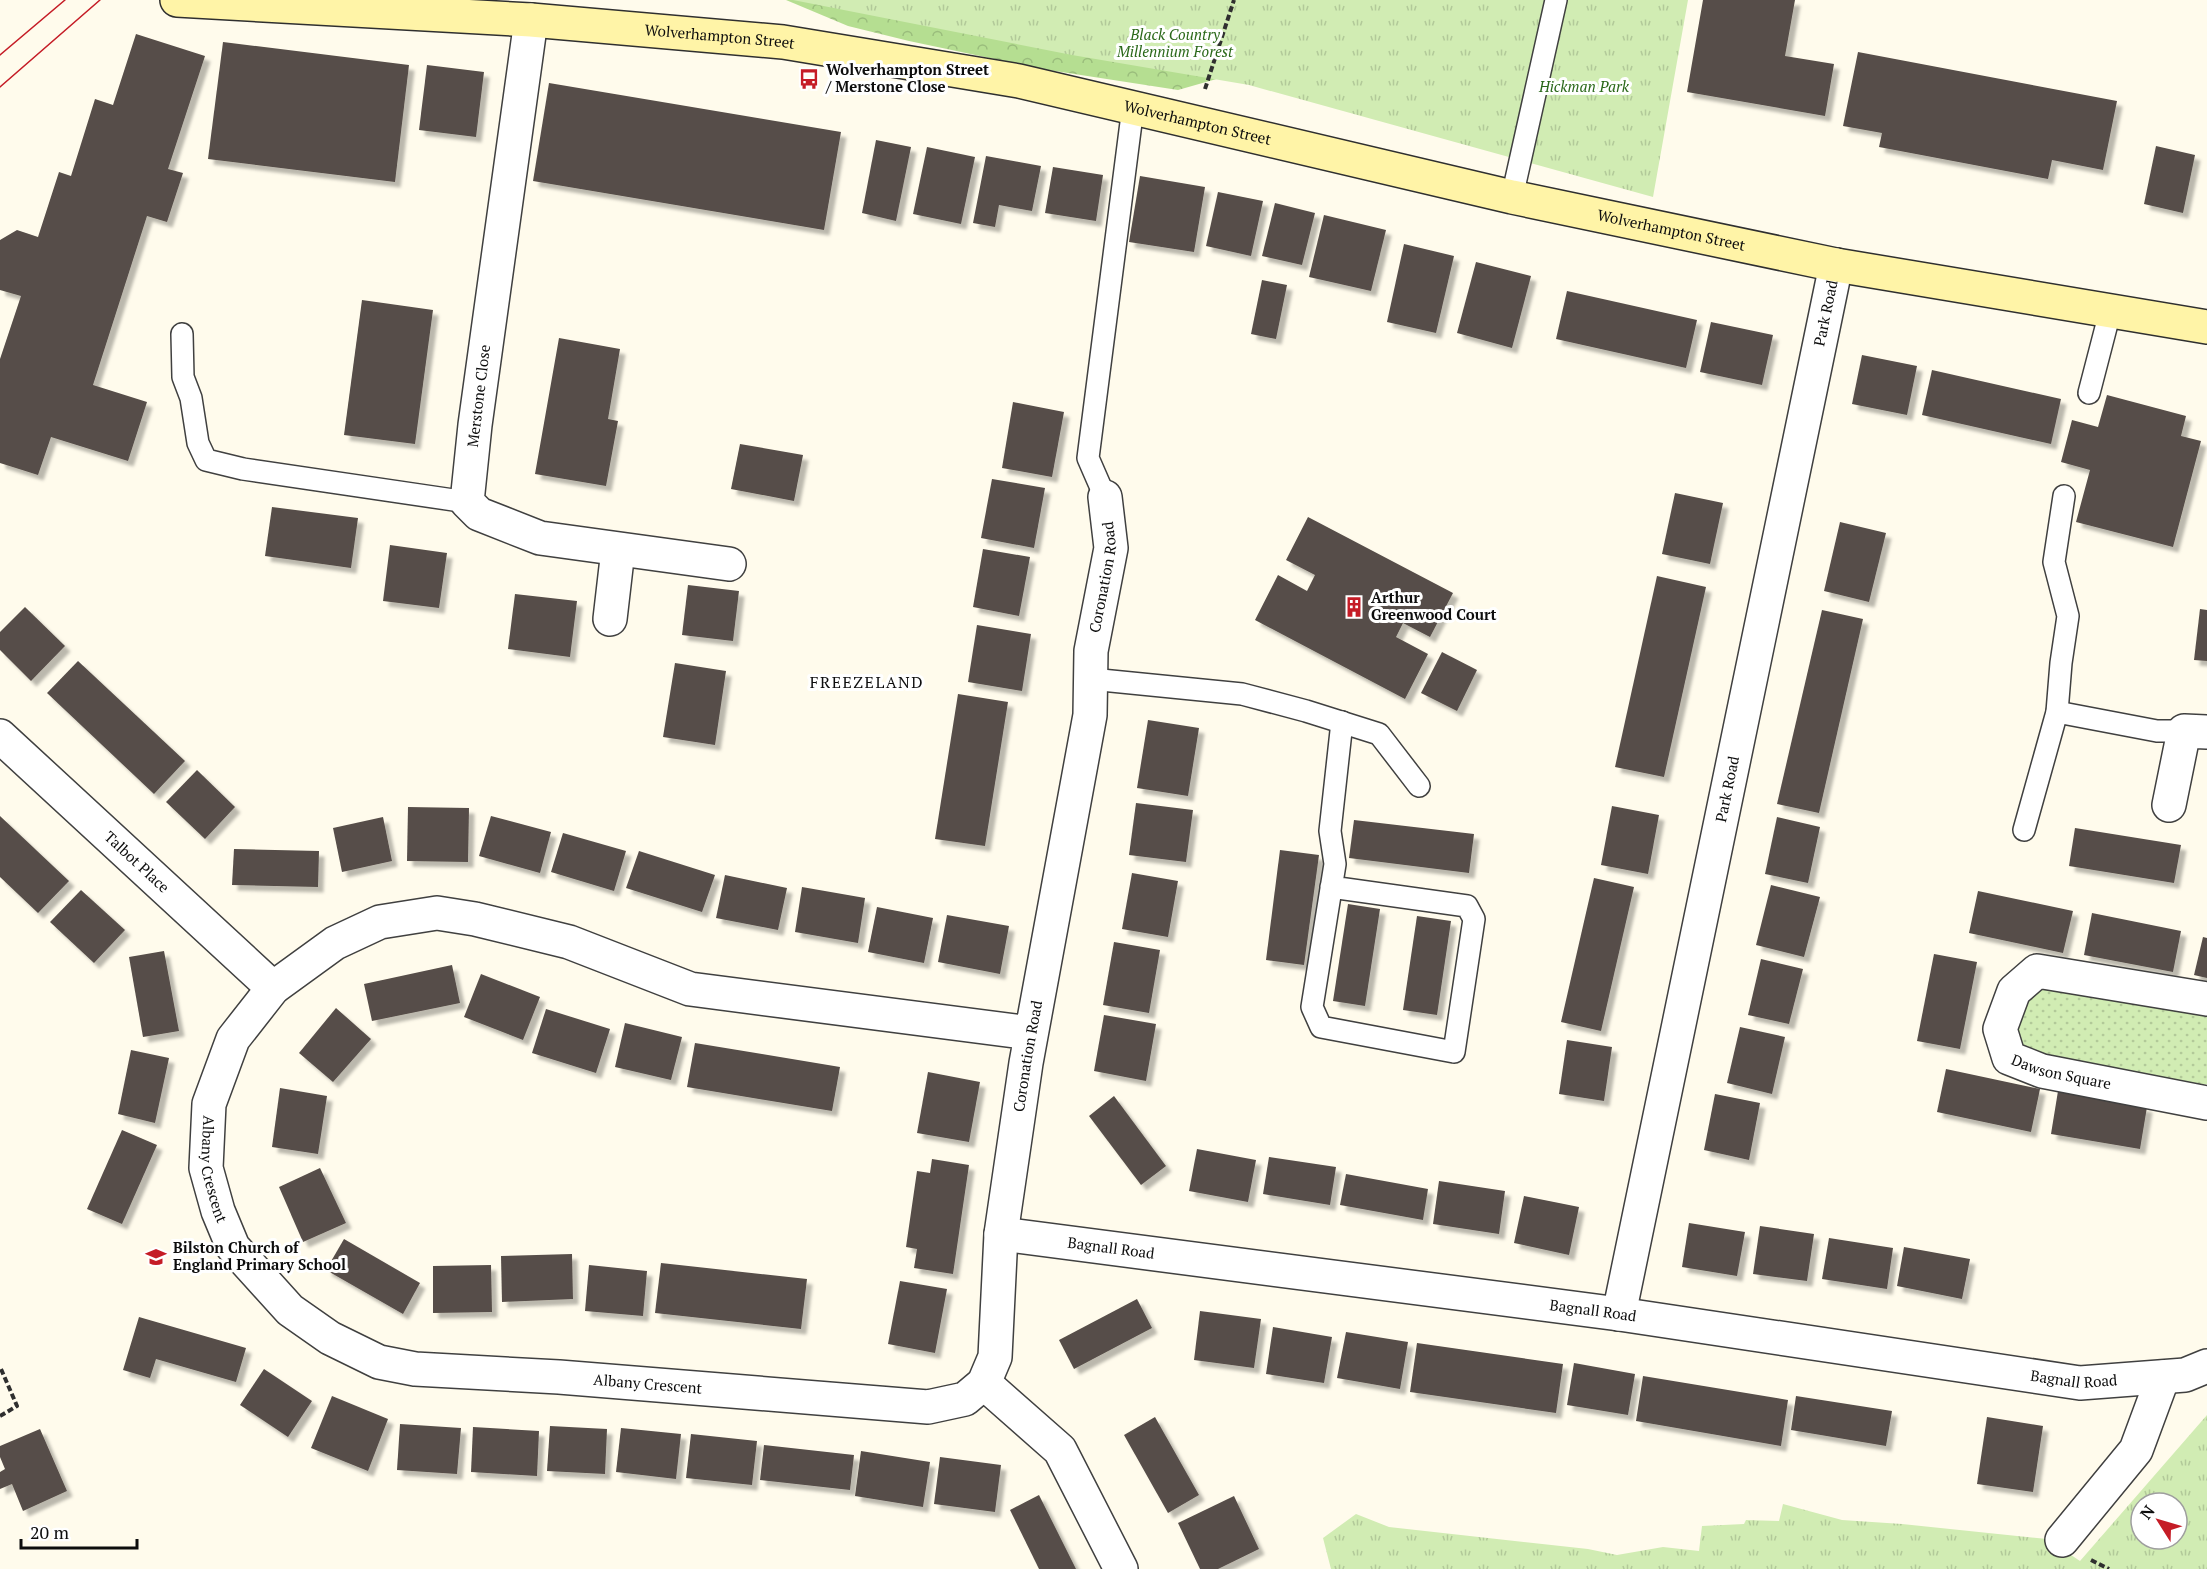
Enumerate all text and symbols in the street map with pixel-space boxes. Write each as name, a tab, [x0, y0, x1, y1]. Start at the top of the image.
street label: Wolverhampton Street	[644, 19, 797, 53]
park label: Black Country Millennium Forest	[1116, 24, 1234, 61]
place label: Wolverhampton Street / Merstone Close	[825, 59, 989, 96]
bus stop icon: Wolverhampton Street / Merstone Close	[797, 67, 821, 91]
park label: Hickman Park	[1538, 76, 1630, 96]
street label: Wolverhampton Street	[1122, 95, 1274, 149]
street label: Wolverhampton Street	[1596, 204, 1748, 255]
street label: Park Road	[1808, 278, 1842, 348]
street label: Merstone Close	[462, 343, 494, 448]
street label: Coronation Road	[1084, 521, 1120, 634]
place label: Arthur Greenwood Court	[1371, 587, 1496, 624]
building icon: Arthur Greenwood Court	[1342, 595, 1366, 619]
district label: FREEZELAND	[810, 671, 924, 693]
street label: Park Road	[1710, 754, 1743, 824]
street label: Talbot Place	[101, 826, 174, 897]
street label: Coronation Road	[1008, 999, 1046, 1113]
street label: Dawson Square	[2009, 1049, 2113, 1093]
street label: Albany Crescent	[197, 1115, 233, 1226]
street label: Bagnall Road	[1067, 1232, 1156, 1263]
place label: Bilston Church of England Primary School	[173, 1237, 346, 1274]
school or university icon: Bilston Church of England Primary School	[144, 1245, 168, 1269]
street label: Bagnall Road	[1549, 1294, 1638, 1325]
street label: Bagnall Road	[2029, 1365, 2118, 1392]
street label: Albany Crescent	[593, 1369, 703, 1398]
north arrow	[2129, 1491, 2189, 1551]
text: N	[2135, 1501, 2159, 1523]
scale bar	[21, 1512, 136, 1550]
text: 20 m	[30, 1520, 70, 1544]

